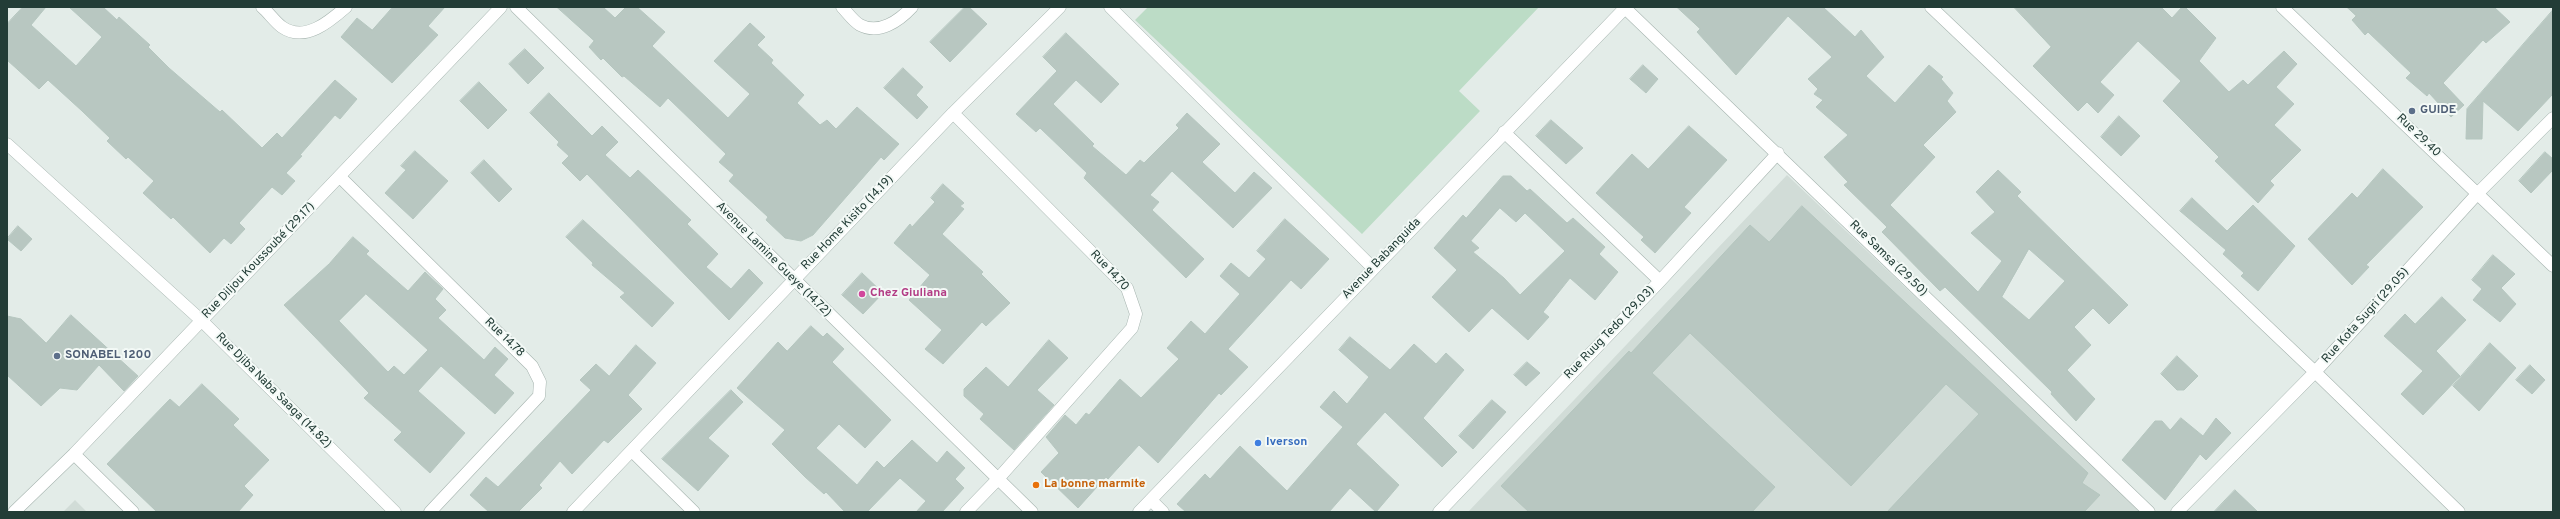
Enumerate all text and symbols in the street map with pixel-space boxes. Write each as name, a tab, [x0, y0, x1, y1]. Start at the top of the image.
place label: GUIDE	[2420, 104, 2456, 118]
marker: GUIDE	[2407, 106, 2417, 116]
street label: Rue 29.40	[2393, 111, 2443, 161]
street label: Rue Home Kisito (14.19)	[799, 173, 897, 273]
street label: Avenue Lamine Gueye (14.72)	[712, 199, 834, 321]
street label: Rue Diljou Koussoubé (29.17)	[200, 200, 318, 322]
street label: Avenue Babanguida	[1340, 215, 1424, 303]
street label: Rue Samsa (29.50)	[1846, 218, 1930, 300]
street label: Rue 14.70	[1086, 248, 1132, 294]
street label: Rue Kota Sugri (29.05)	[2319, 265, 2413, 367]
street label: Rue Ruug Tedo (29.03)	[1562, 284, 1658, 382]
place label: Chez Giuliana	[870, 287, 947, 301]
marker: Chez Giuliana	[857, 289, 867, 299]
street label: Rue 14.78	[481, 315, 527, 361]
street label: Rue Djiba Naba Saaga (14.82)	[212, 330, 334, 452]
place label: SONABEL 1200	[65, 349, 151, 363]
marker: SONABEL 1200	[52, 351, 62, 361]
place label: Iverson	[1266, 436, 1307, 450]
marker: Iverson	[1253, 438, 1263, 448]
place label: La bonne marmite	[1044, 478, 1146, 492]
marker: La bonne marmite	[1031, 480, 1041, 490]

